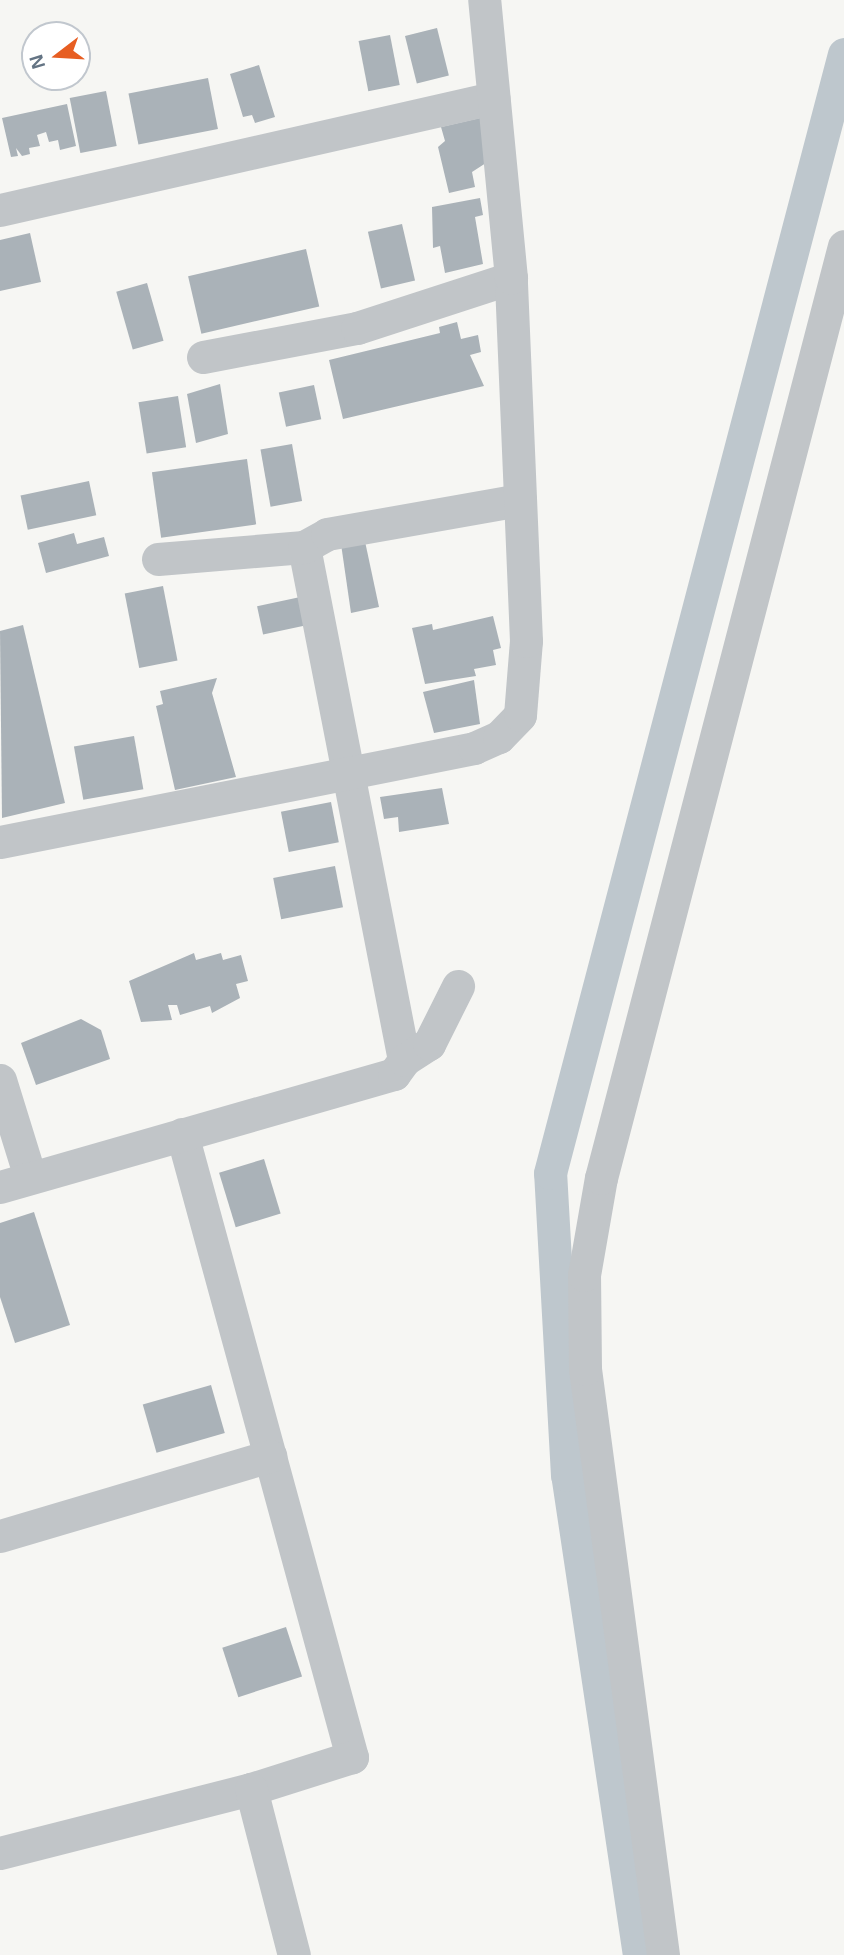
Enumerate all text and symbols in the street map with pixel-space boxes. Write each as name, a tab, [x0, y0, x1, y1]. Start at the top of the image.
north arrow	[21, 21, 91, 91]
text: N	[25, 52, 49, 71]

